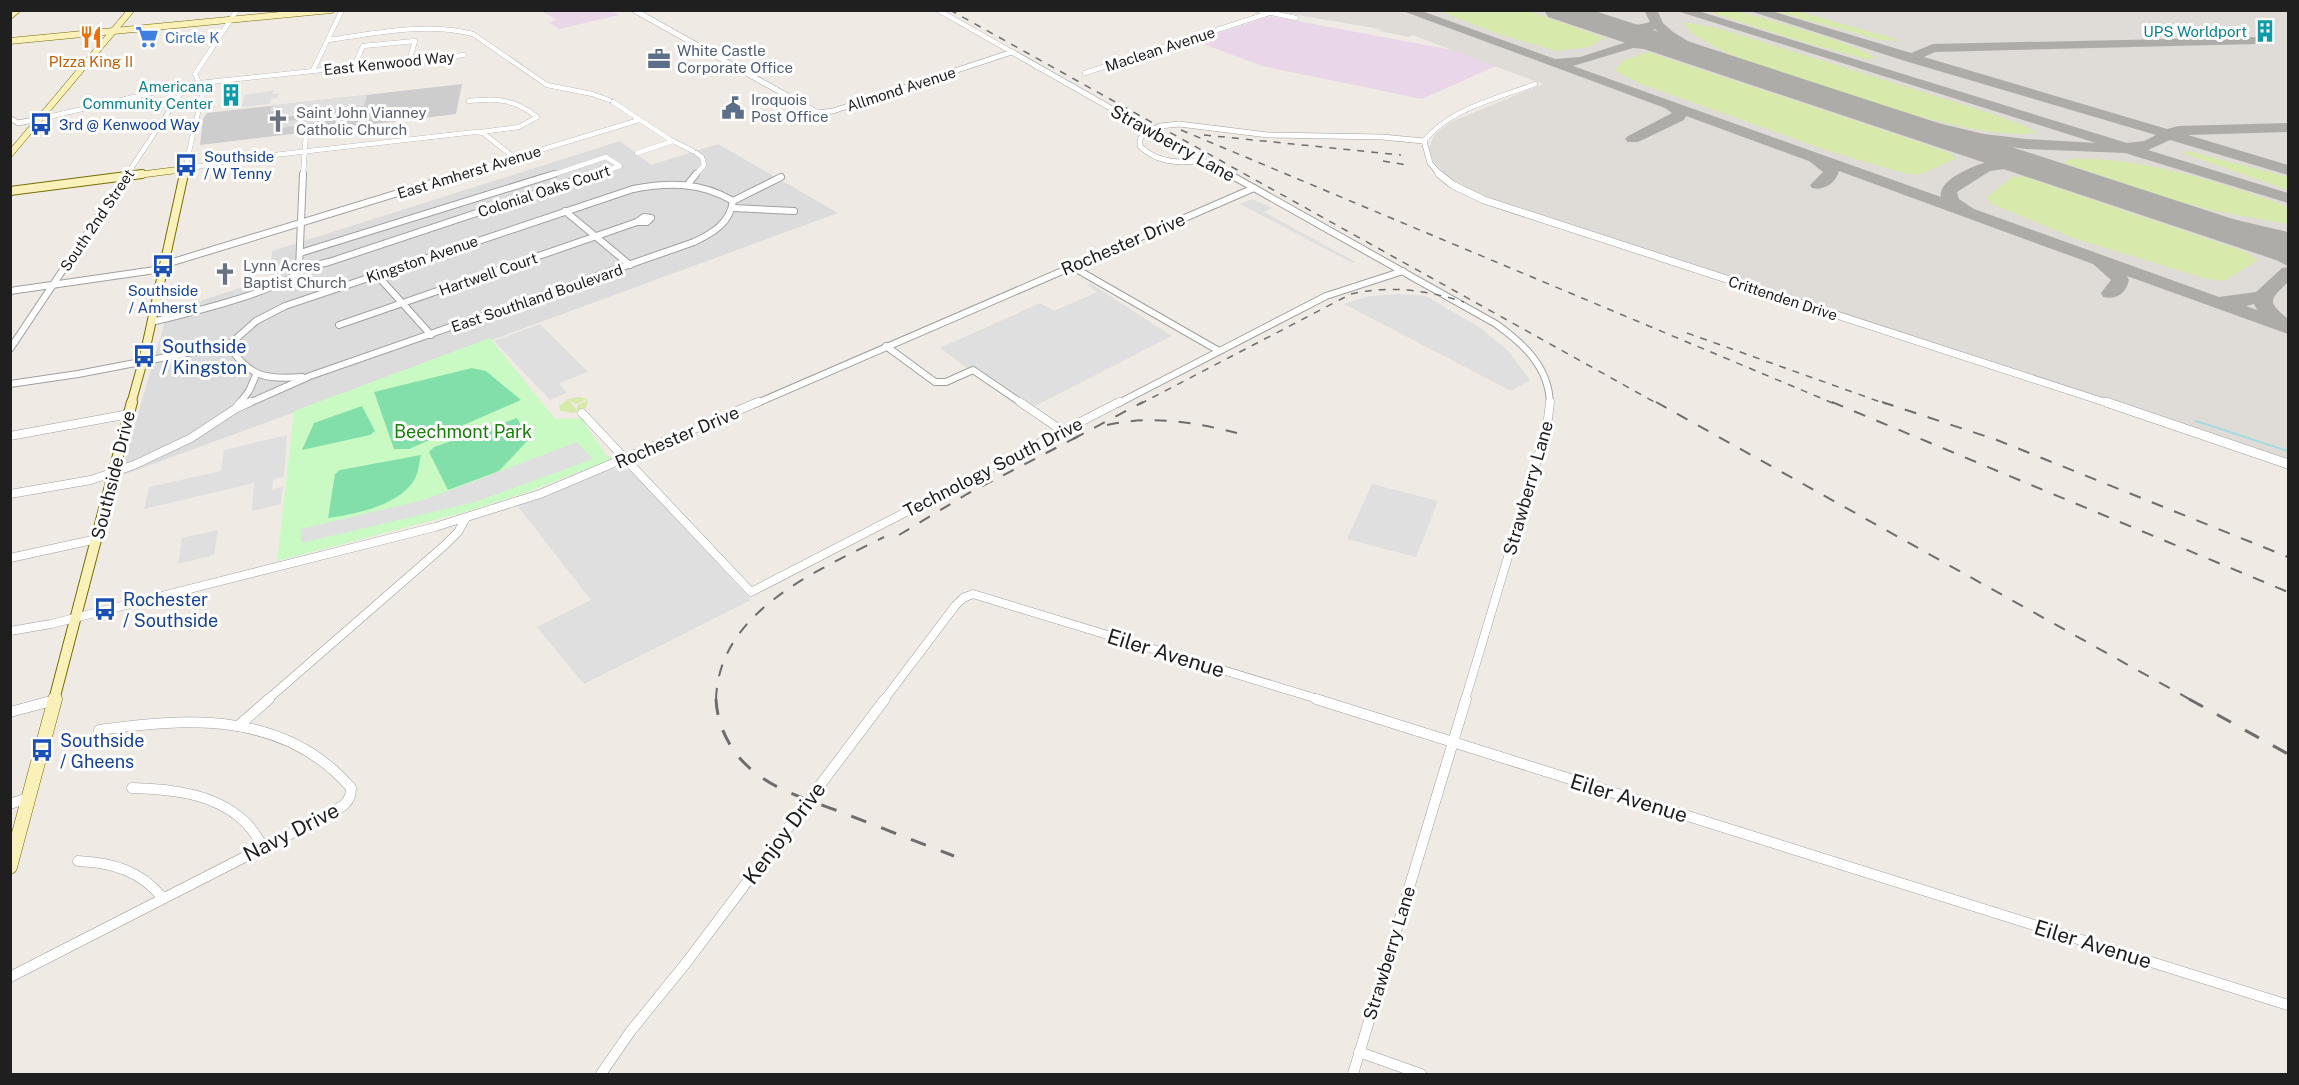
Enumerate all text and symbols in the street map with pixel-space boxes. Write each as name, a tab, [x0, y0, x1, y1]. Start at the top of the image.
building icon: UPS Worldport	[2252, 18, 2278, 44]
street label: Maclean Avenue	[1103, 23, 1217, 75]
place label: UPS Worldport	[2143, 23, 2247, 40]
restaurant icon: PIzza King II	[78, 24, 104, 50]
supermarket icon: Circle K	[134, 24, 160, 50]
place label: Circle K	[165, 29, 219, 46]
place label: White Castle Corporate Office	[677, 42, 793, 76]
office icon: White Castle Corporate Office	[646, 46, 672, 72]
street label: East Kenwood Way	[323, 48, 455, 78]
place label: PIzza King II	[49, 53, 133, 70]
street label: Allmond Avenue	[844, 63, 958, 115]
place label: Americana Community Center	[83, 78, 213, 112]
building icon: Americana Community Center	[218, 82, 244, 108]
place label: Iroquois Post Office	[751, 91, 829, 125]
public building icon: Iroquois Post Office	[720, 95, 746, 121]
street label: Strawberry Lane	[1107, 100, 1239, 186]
place label: Saint John Vianney Catholic Church	[296, 104, 427, 138]
church icon: Saint John Vianney Catholic Church	[265, 108, 291, 134]
bus stop icon: 3rd @ Kenwood Way	[28, 111, 54, 137]
place label: 3rd @ Kenwood Way	[59, 116, 200, 133]
street label: East Amherst Avenue	[395, 142, 543, 202]
place label: Southside / W Tenny	[204, 148, 274, 182]
bus stop icon: Southside / W Tenny	[173, 152, 199, 178]
street label: Colonial Oaks Court	[476, 162, 612, 220]
street label: South 2nd Street	[57, 166, 138, 274]
street label: Rochester Drive	[1058, 208, 1188, 280]
street label: Kingston Avenue	[364, 232, 480, 286]
street label: Hartwell Court	[437, 249, 540, 299]
bus stop icon: Southside / Amherst	[150, 253, 176, 279]
place label: Lynn Acres Baptist Church	[243, 257, 347, 291]
church icon: Lynn Acres Baptist Church	[212, 261, 238, 287]
street label: East Southland Boulevard	[449, 261, 625, 335]
street label: Crittenden Drive	[1726, 272, 1840, 324]
place label: Southside / Amherst	[128, 282, 198, 316]
place label: Southside / Kingston	[162, 336, 247, 378]
bus stop icon: Southside / Kingston	[131, 343, 157, 369]
street label: Rochester Drive	[612, 401, 742, 473]
street label: Southside Drive	[87, 409, 139, 541]
street label: Technology South Drive	[900, 413, 1086, 521]
street label: Strawberry Lane	[1499, 418, 1557, 558]
park label: Beechmont Park	[394, 421, 532, 442]
place label: Rochester / Southside	[123, 589, 218, 631]
bus stop icon: Rochester / Southside	[92, 596, 118, 622]
street label: Eiler Avenue	[1104, 623, 1228, 683]
place label: Southside / Gheens	[60, 730, 144, 772]
bus stop icon: Southside / Gheens	[29, 737, 55, 763]
street label: Eiler Avenue	[1567, 768, 1691, 828]
street label: Kenjoy Drive	[737, 777, 831, 889]
street label: Navy Drive	[239, 797, 343, 867]
street label: Strawberry Lane	[1359, 883, 1419, 1023]
street label: Eiler Avenue	[2031, 914, 2155, 974]

